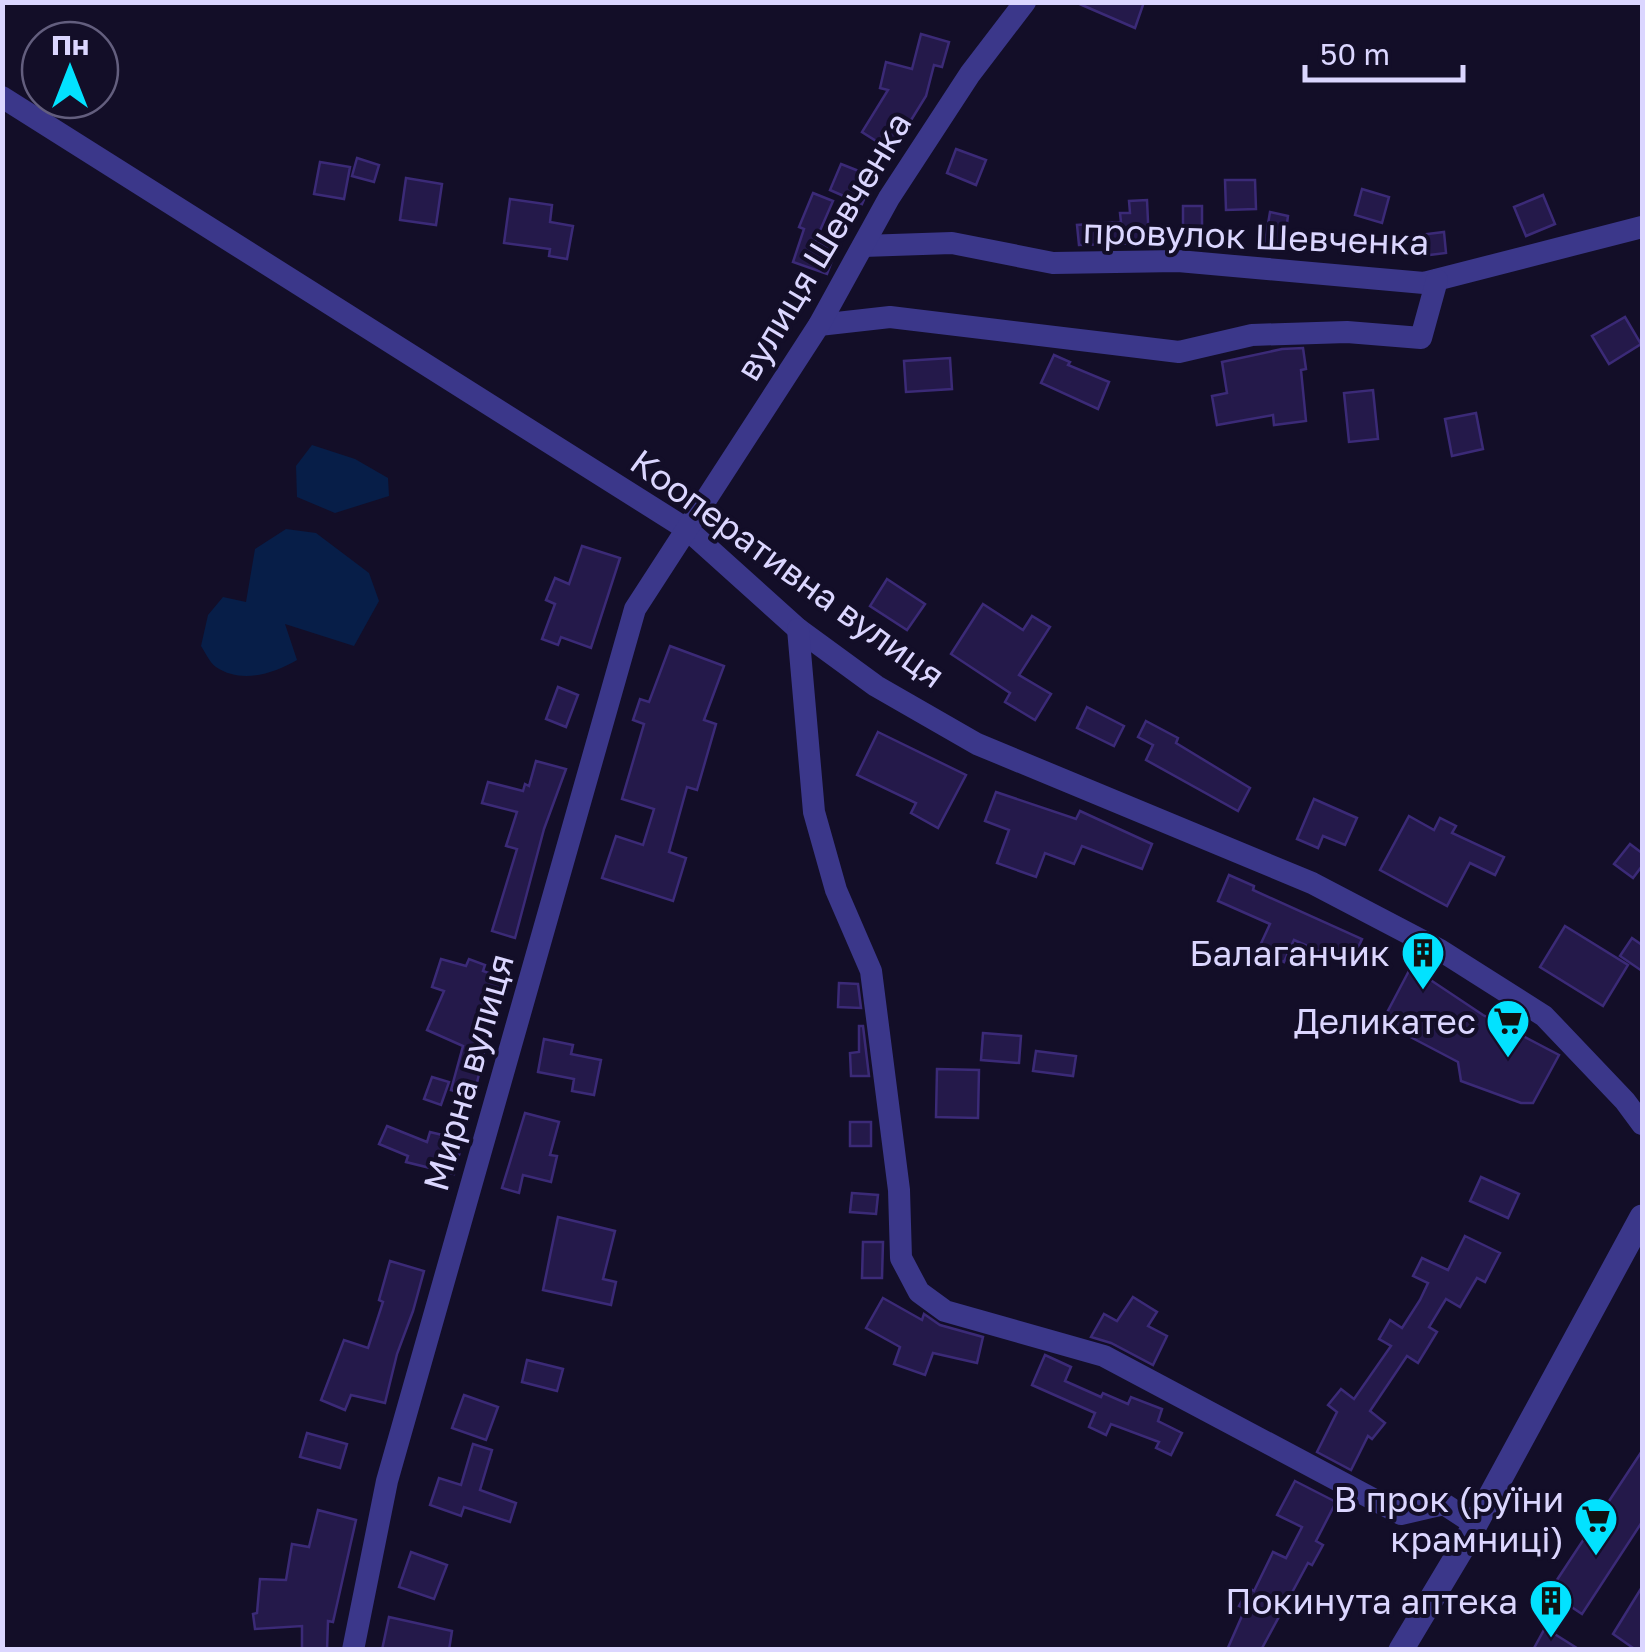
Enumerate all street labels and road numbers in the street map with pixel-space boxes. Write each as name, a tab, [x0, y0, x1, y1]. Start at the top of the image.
street label: вулиця Шевченка	[726, 104, 920, 388]
street label: провулок Шевченка	[1082, 209, 1430, 263]
street label: Кооперативна вулиця	[623, 440, 953, 696]
street label: Мирна вулиця	[414, 949, 522, 1195]

